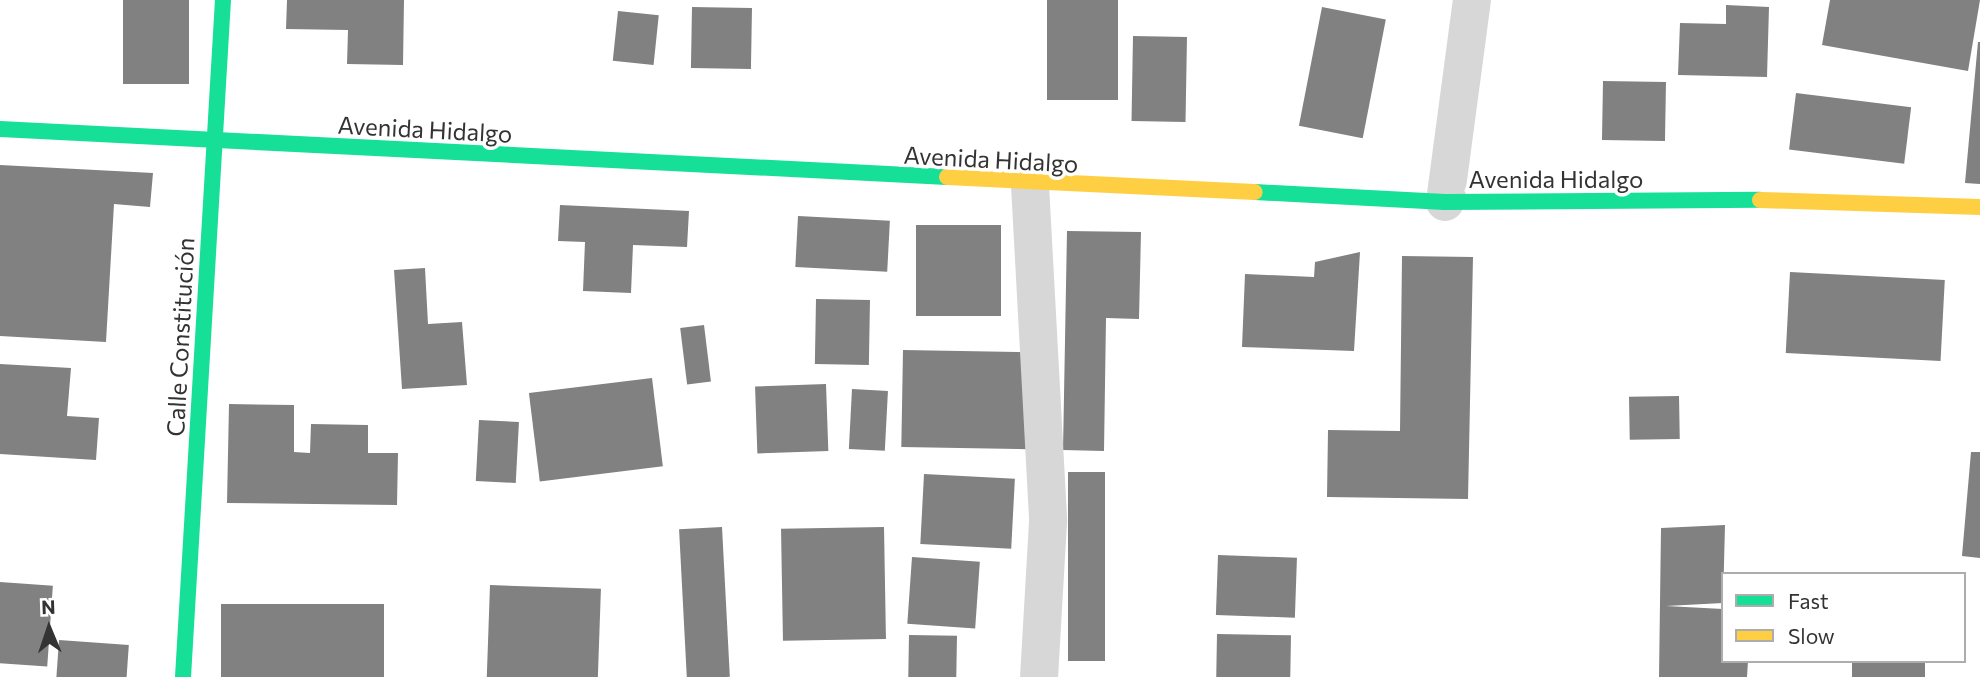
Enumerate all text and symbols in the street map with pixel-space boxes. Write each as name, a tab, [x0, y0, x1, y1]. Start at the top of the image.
street label: Avenida Hidalgo	[337, 110, 513, 148]
street label: Avenida Hidalgo	[903, 140, 1079, 178]
street label: Avenida Hidalgo	[1469, 165, 1643, 193]
street label: Calle Constitución	[160, 237, 200, 437]
legend	[1721, 572, 1966, 663]
text: Fast	[1788, 588, 1829, 613]
north arrow	[14, 593, 84, 663]
text: N	[41, 595, 56, 618]
text: Slow	[1788, 623, 1835, 648]

